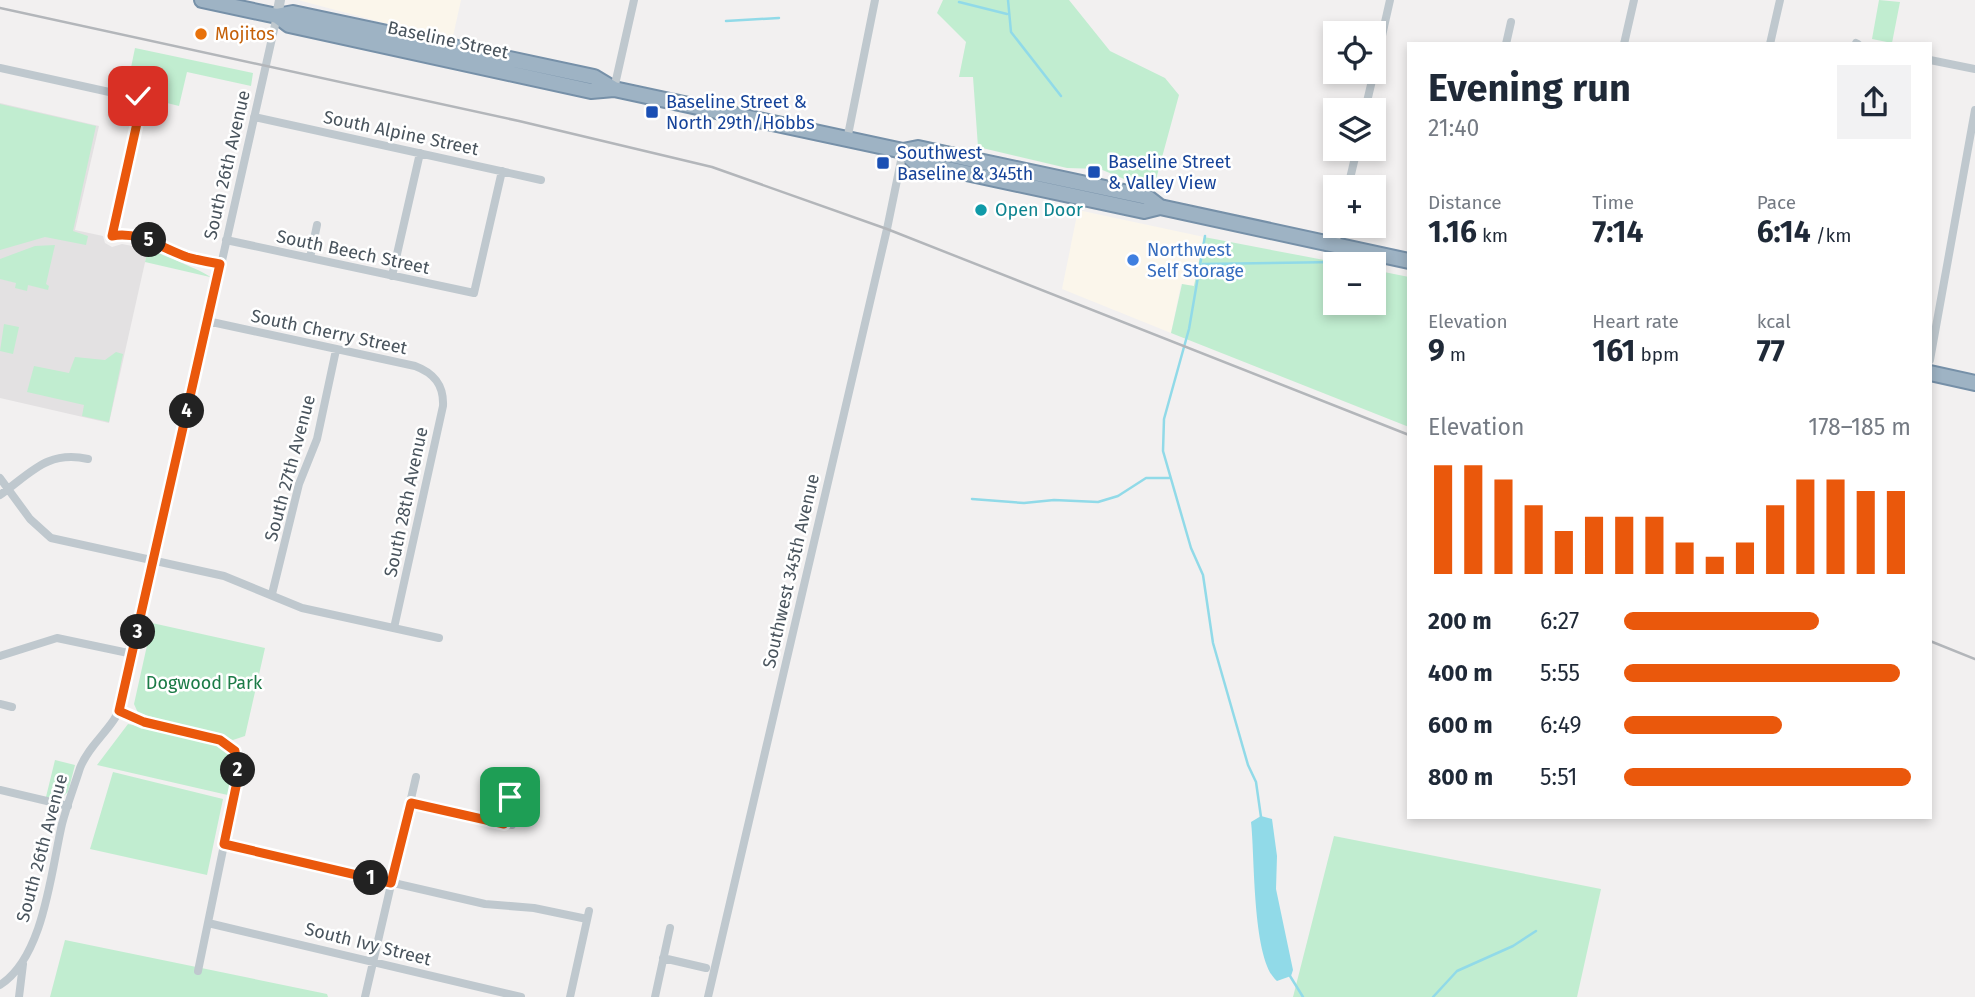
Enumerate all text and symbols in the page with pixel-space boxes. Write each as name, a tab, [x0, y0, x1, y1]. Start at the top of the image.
street label: Baseline Street	[386, 16, 511, 64]
map controls	[1323, 21, 1386, 315]
button: locate	[1323, 21, 1386, 84]
place label: Mojitos	[215, 23, 275, 45]
marker: Mojitos	[193, 26, 209, 42]
text: Evening run	[1428, 65, 1631, 111]
button: share	[1837, 65, 1911, 139]
pin	[108, 66, 168, 126]
icon: check	[119, 77, 157, 115]
street label: South 26th Avenue	[199, 88, 255, 242]
place label: Baseline Street & North 29th/Hobbs	[666, 91, 815, 134]
button: layers	[1323, 98, 1386, 161]
marker: Baseline Street & North 29th/Hobbs	[644, 104, 660, 120]
street label: South Alpine Street	[321, 106, 481, 160]
text: 21:40	[1428, 114, 1479, 142]
place label: Southwest Baseline & 345th	[897, 142, 1033, 185]
place label: Baseline Street & Valley View	[1108, 151, 1232, 194]
marker: Southwest Baseline & 345th	[875, 155, 891, 171]
marker: Baseline Street & Valley View	[1086, 164, 1102, 180]
button: +	[1323, 175, 1386, 238]
text: Distance	[1428, 191, 1502, 214]
text: Time	[1592, 191, 1634, 214]
text: Pace	[1757, 191, 1796, 214]
place label: Open Door	[995, 199, 1083, 221]
marker: Open Door	[973, 202, 989, 218]
text: 1.16	[1428, 214, 1477, 250]
text: 7:14	[1592, 214, 1643, 250]
text: 6:14	[1757, 214, 1811, 250]
pin: 5	[132, 222, 166, 258]
text: km	[1477, 224, 1508, 247]
text: /km	[1811, 224, 1852, 247]
street label: South Beech Street	[274, 225, 432, 279]
text: 5	[143, 228, 154, 251]
place label: Northwest Self Storage	[1147, 239, 1244, 282]
marker: Northwest Self Storage	[1125, 252, 1141, 268]
button: −	[1323, 252, 1386, 315]
street label: South Cherry Street	[249, 305, 410, 359]
text: Elevation	[1428, 310, 1508, 333]
text: Heart rate	[1592, 310, 1679, 333]
text: kcal	[1757, 310, 1791, 333]
text: 9	[1428, 333, 1445, 369]
text: 161	[1592, 333, 1635, 369]
text: 77	[1757, 333, 1785, 369]
text: m	[1445, 343, 1466, 366]
text: bpm	[1635, 343, 1679, 366]
street label: South 27th Avenue	[260, 392, 320, 544]
pin: 4	[170, 394, 204, 428]
text: 4	[181, 399, 192, 422]
text: Elevation	[1428, 413, 1524, 441]
text: 178–185 m	[1808, 413, 1911, 441]
street label: South 28th Avenue	[379, 425, 433, 579]
street label: Southwest 345th Avenue	[758, 472, 824, 670]
text: 200 m	[1428, 607, 1492, 635]
text: 6:27	[1540, 607, 1579, 635]
pin: 3	[120, 614, 156, 650]
text: 3	[133, 620, 142, 643]
text: 400 m	[1428, 659, 1493, 687]
text: 5:55	[1540, 659, 1580, 687]
park label: Dogwood Park	[146, 672, 263, 694]
text: 600 m	[1428, 711, 1493, 739]
text: 6:49	[1540, 711, 1582, 739]
pin: 2	[220, 752, 256, 788]
text: 2	[233, 758, 242, 781]
text: 800 m	[1428, 763, 1493, 791]
text: 5:51	[1540, 763, 1577, 791]
pin	[480, 767, 540, 827]
street label: South 26th Avenue	[12, 771, 72, 925]
icon: arrive	[491, 778, 529, 816]
pin: 1	[354, 860, 388, 896]
text: 1	[366, 866, 375, 889]
street label: South Ivy Street	[303, 918, 434, 970]

